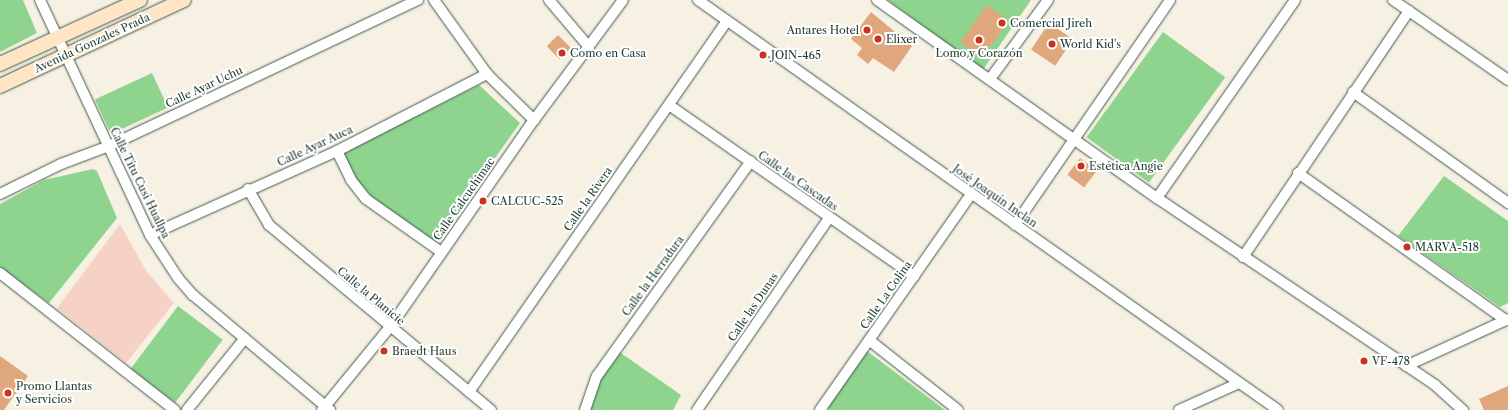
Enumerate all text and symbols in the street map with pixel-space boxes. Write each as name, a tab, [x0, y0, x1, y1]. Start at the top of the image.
street label: Avenida Gonzales Prada	[32, 10, 152, 76]
place label: Comercial Jireh	[1010, 16, 1092, 30]
marker: Comercial Jireh	[997, 18, 1007, 28]
place label: Antares Hotel	[787, 23, 859, 37]
marker: Antares Hotel	[862, 25, 872, 35]
place label: Elixer	[886, 32, 917, 46]
marker: Elixer	[873, 34, 883, 44]
marker: Lomo y Corazón	[974, 35, 984, 45]
place label: World Kid's	[1060, 37, 1121, 51]
marker: World Kid's	[1047, 39, 1057, 49]
place label: Como en Casa	[570, 46, 646, 60]
place label: Lomo y Corazón	[935, 46, 1023, 60]
marker: Como en Casa	[557, 48, 567, 58]
place label: JOIN-465	[771, 48, 821, 62]
marker: JOIN-465	[758, 50, 768, 60]
street label: Calle Ayar Uchu	[163, 63, 245, 111]
street label: Calle Ayar Auca	[275, 123, 355, 169]
street label: Calle Titu Cusi Huallpa	[107, 125, 173, 241]
street label: Calle las Cascadas	[755, 148, 841, 214]
street label: Calle Calcuchimac	[431, 155, 497, 243]
place label: Estética Angie	[1089, 159, 1163, 173]
marker: Estética Angie	[1076, 161, 1086, 171]
street label: José Joaquín Inclan	[950, 162, 1040, 230]
street label: Calle la Rivera	[561, 164, 615, 234]
place label: CALCUC-525	[491, 194, 564, 208]
marker: CALCUC-525	[478, 196, 488, 206]
street label: Calle la Herradura	[619, 233, 687, 319]
place label: MARVA-518	[1415, 240, 1479, 254]
marker: MARVA-518	[1402, 242, 1412, 252]
street label: Calle La Colina	[858, 258, 914, 332]
street label: Calle la Planicie	[335, 264, 407, 328]
street label: Calle las Dunas	[725, 270, 781, 344]
place label: Braedt Haus	[392, 344, 456, 358]
marker: Braedt Haus	[379, 346, 389, 356]
place label: VF-478	[1372, 354, 1410, 368]
marker: VF-478	[1359, 356, 1369, 366]
place label: Promo Llantas y Servicios	[16, 380, 92, 406]
marker: Promo Llantas y Servicios	[3, 388, 13, 398]

